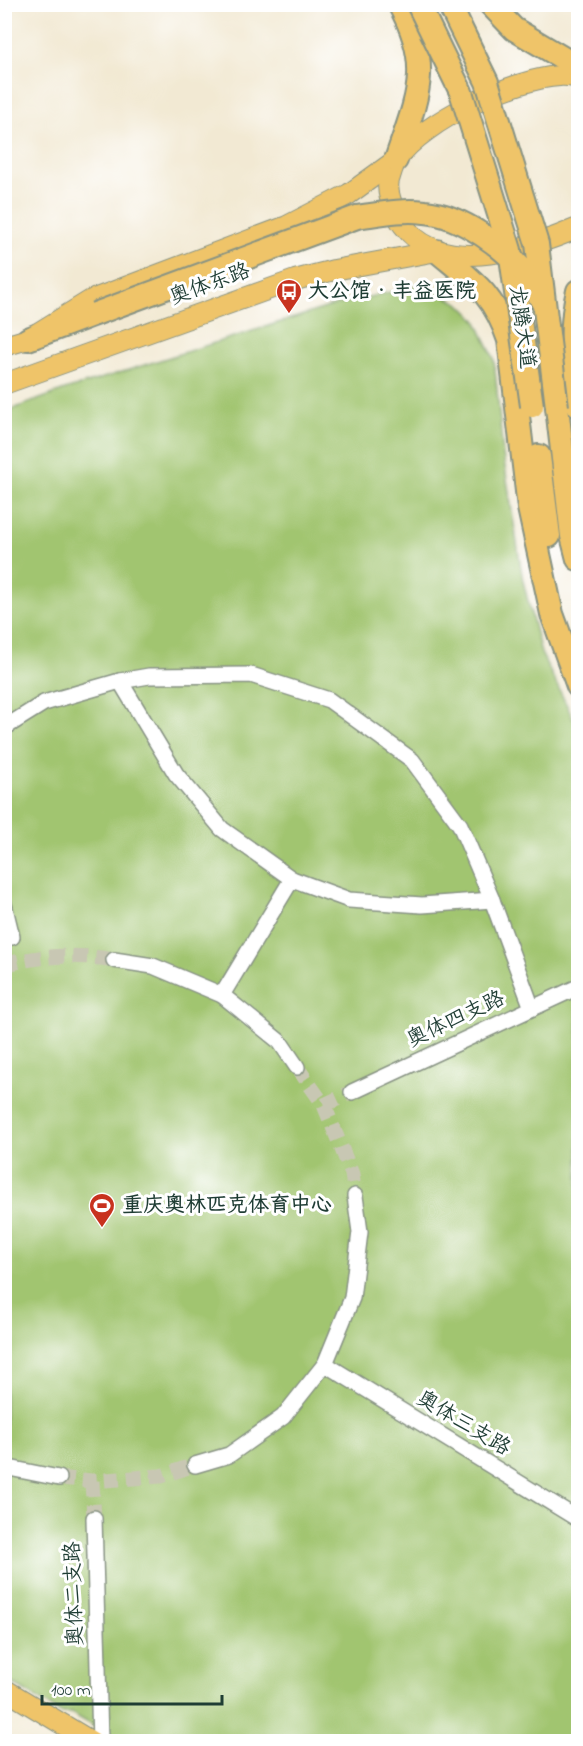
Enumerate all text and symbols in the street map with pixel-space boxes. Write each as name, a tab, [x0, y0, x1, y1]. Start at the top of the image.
street label: 奥体东路	[165, 257, 255, 313]
bus stop icon: 大公馆‧丰益医院	[274, 277, 304, 315]
place label: 大公馆‧丰益医院	[308, 277, 476, 307]
street label: 龙腾大道	[500, 283, 542, 371]
street label: 奥体四支路	[402, 984, 510, 1056]
sports icon: 重庆奥林匹克体育中心	[87, 1191, 117, 1229]
place label: 重庆奥林匹克体育中心	[122, 1191, 332, 1221]
street label: 奥体三支路	[410, 1384, 516, 1464]
street label: 奥体二支路	[58, 1541, 92, 1647]
scale bar	[42, 1668, 222, 1706]
text: 100 m	[51, 1678, 91, 1704]

